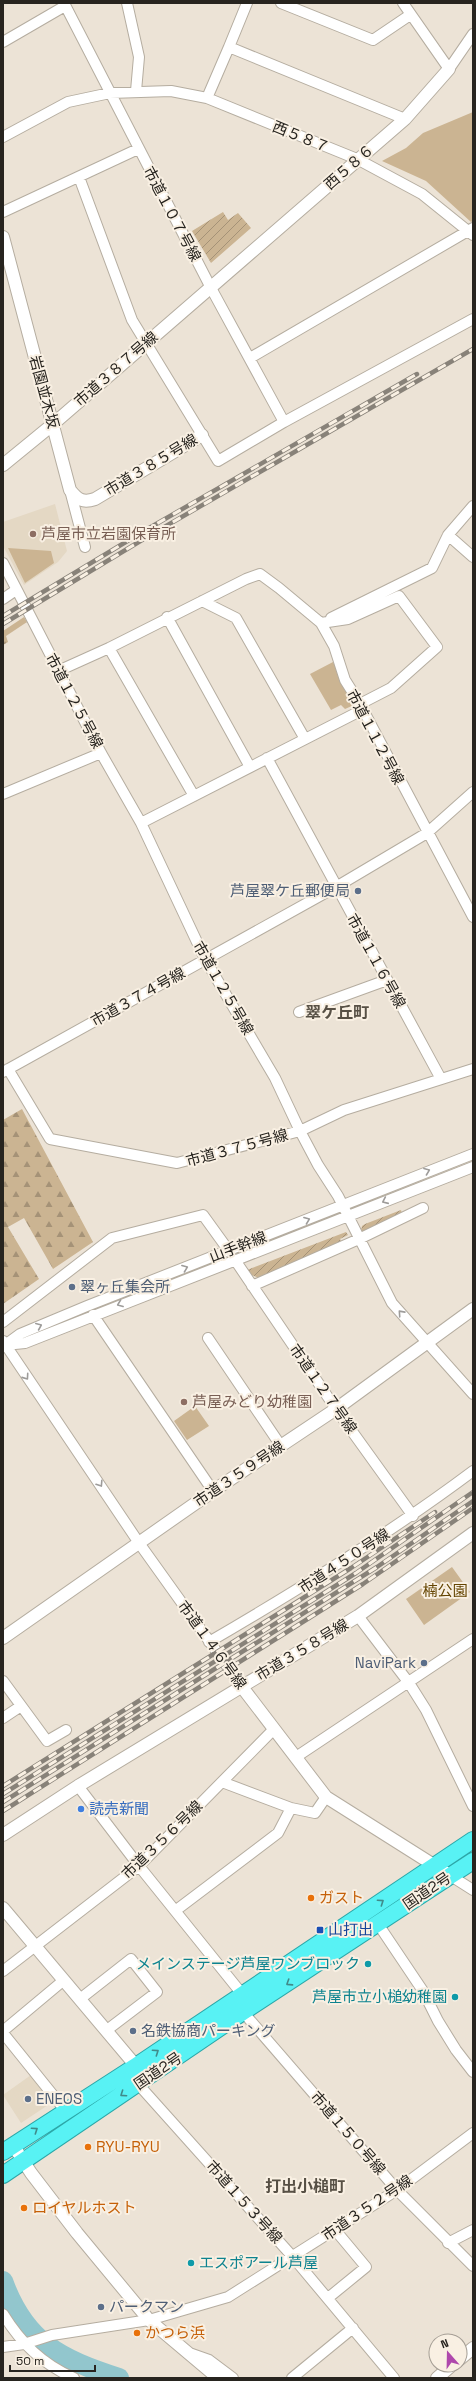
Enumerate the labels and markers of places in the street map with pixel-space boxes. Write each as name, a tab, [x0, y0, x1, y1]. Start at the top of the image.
place label: 芦屋市立岩園保育所	[41, 524, 176, 543]
marker: 芦屋市立岩園保育所	[28, 529, 38, 539]
place label: 芦屋翠ケ丘郵便局	[230, 881, 350, 900]
marker: 芦屋翠ケ丘郵便局	[353, 886, 363, 896]
place label: 翠ヶ丘集会所	[80, 1277, 170, 1296]
marker: 翠ヶ丘集会所	[67, 1282, 77, 1292]
place label: 芦屋みどり幼稚園	[192, 1392, 312, 1411]
marker: 芦屋みどり幼稚園	[179, 1397, 189, 1407]
place label: NaviPark	[355, 1653, 416, 1672]
marker: NaviPark	[419, 1658, 429, 1668]
place label: 読売新聞	[89, 1799, 149, 1818]
marker: 読売新聞	[76, 1804, 86, 1814]
place label: ガスト	[319, 1888, 364, 1907]
marker: ガスト	[306, 1893, 316, 1903]
place label: 山打出	[328, 1920, 373, 1939]
marker: 山打出	[315, 1925, 325, 1935]
place label: メインステージ芦屋ワンブロック	[136, 1954, 360, 1973]
marker: メインステージ芦屋ワンブロック	[363, 1959, 373, 1969]
place label: 芦屋市立小槌幼稚園	[312, 1987, 447, 2006]
marker: 芦屋市立小槌幼稚園	[450, 1992, 460, 2002]
place label: 名鉄協商パーキング	[141, 2021, 276, 2040]
marker: 名鉄協商パーキング	[128, 2026, 138, 2036]
place label: ENEOS	[36, 2089, 82, 2108]
marker: ENEOS	[23, 2094, 33, 2104]
place label: RYU-RYU	[96, 2137, 160, 2156]
marker: RYU-RYU	[83, 2142, 93, 2152]
place label: ロイヤルホスト	[32, 2198, 137, 2217]
marker: ロイヤルホスト	[19, 2203, 29, 2213]
place label: エスポアール芦屋	[199, 2253, 318, 2272]
marker: エスポアール芦屋	[186, 2258, 196, 2268]
place label: パークマン	[109, 2297, 184, 2316]
marker: パークマン	[96, 2302, 106, 2312]
place label: かつら浜	[145, 2323, 205, 2342]
marker: かつら浜	[132, 2328, 142, 2338]

